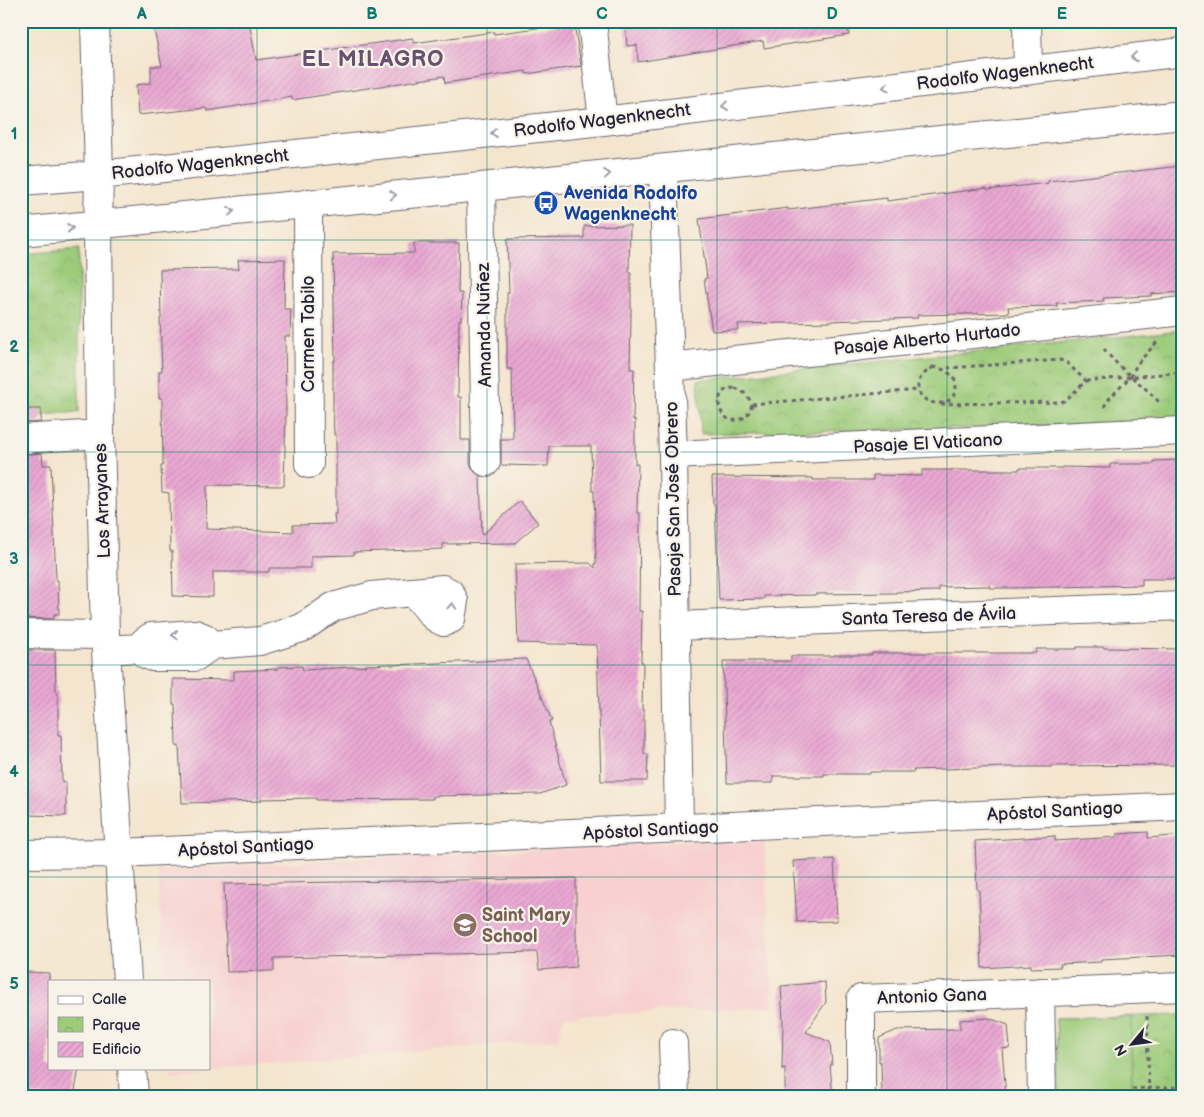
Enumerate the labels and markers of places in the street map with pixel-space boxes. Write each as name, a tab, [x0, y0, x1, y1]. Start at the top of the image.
place label: Avenida Rodolfo Wagenknecht	[563, 183, 698, 225]
bus stop icon: Avenida Rodolfo Wagenknecht	[533, 190, 559, 216]
place label: Saint Mary School	[482, 905, 571, 947]
school or university icon: Saint Mary School	[452, 912, 478, 938]

